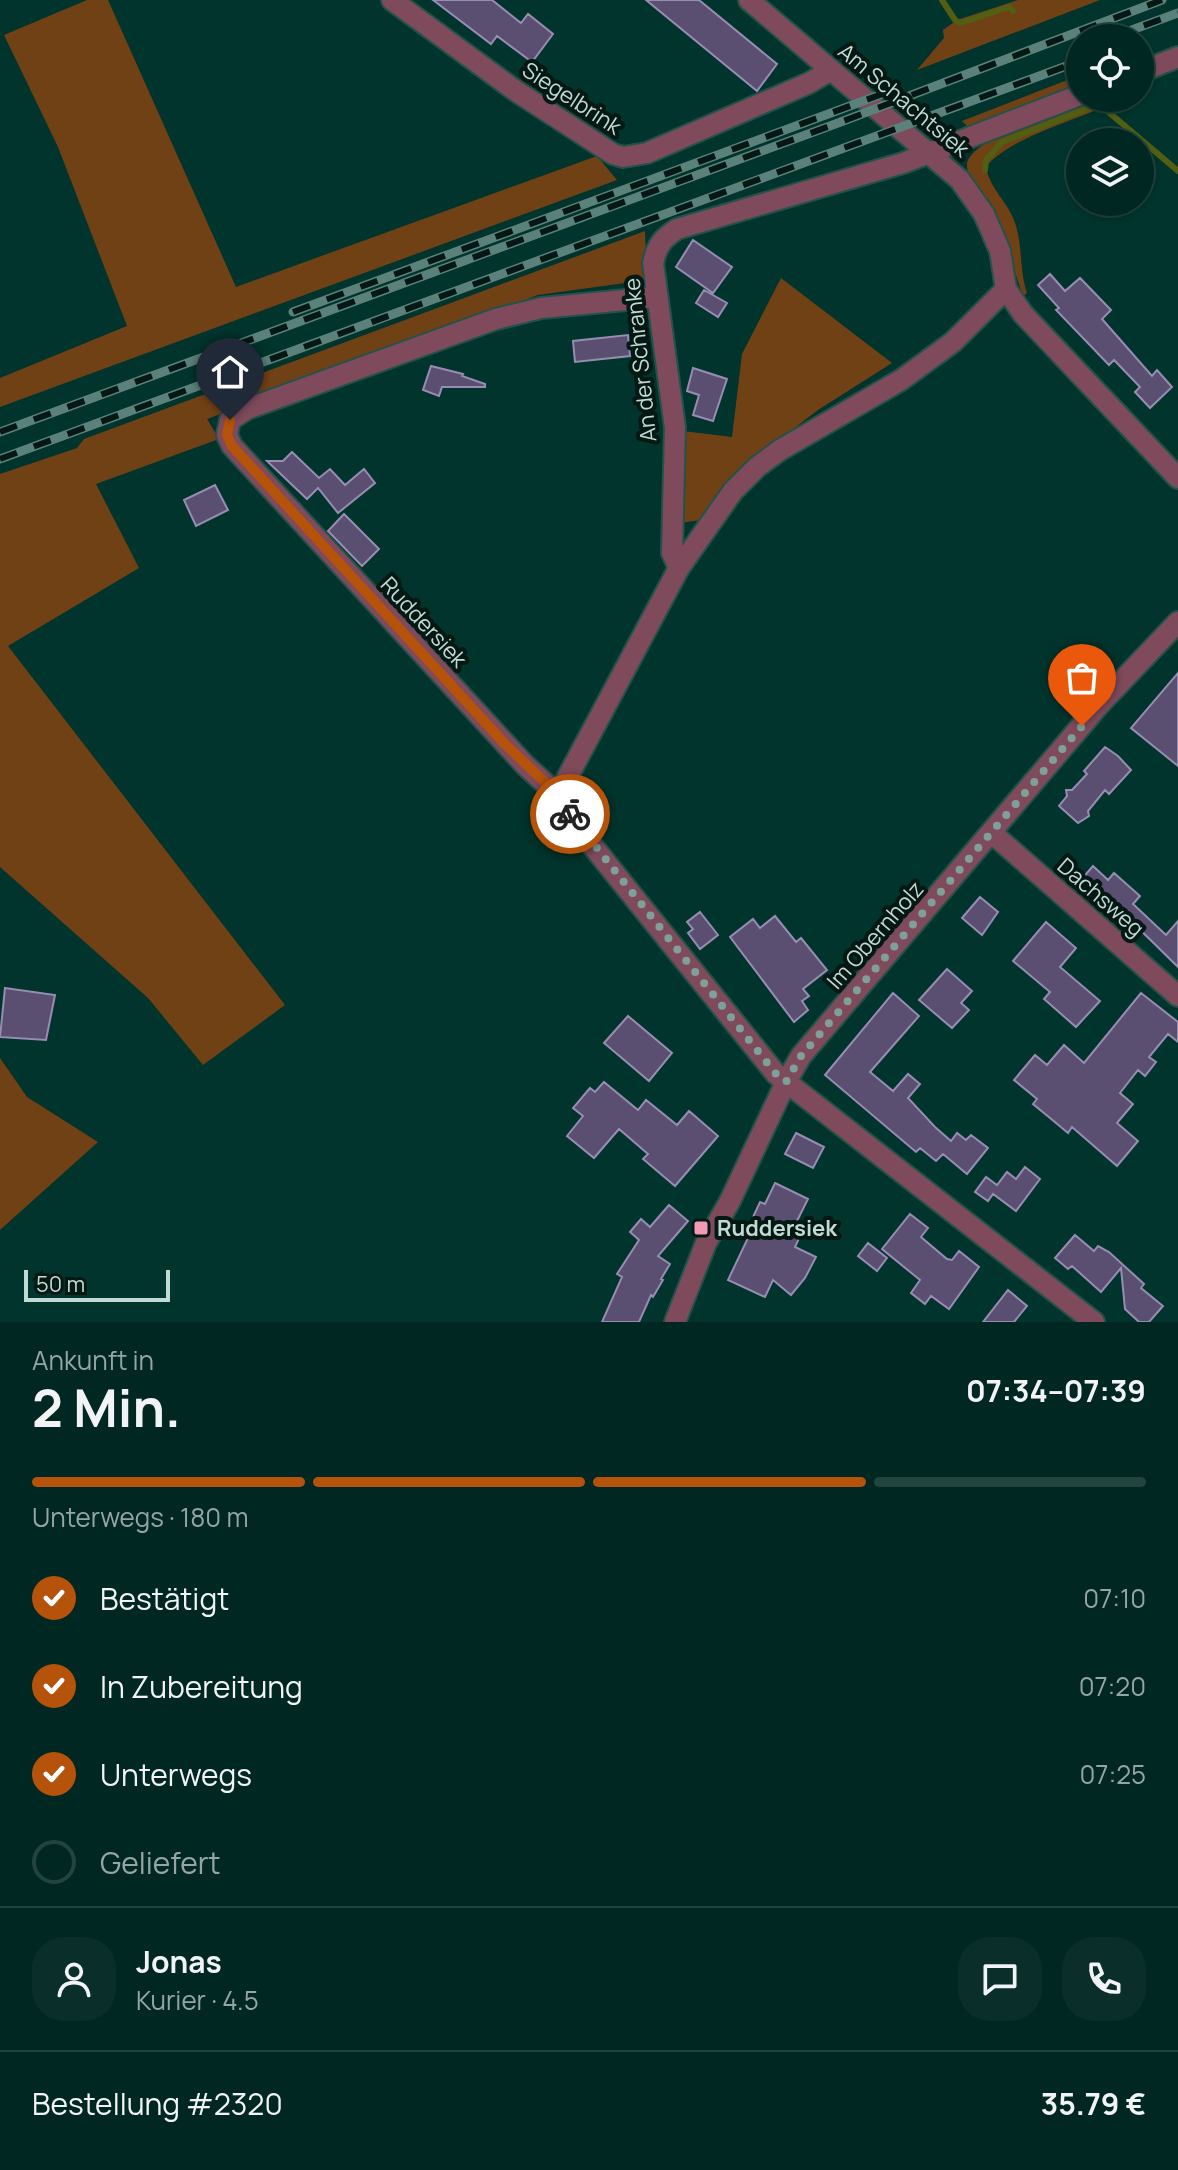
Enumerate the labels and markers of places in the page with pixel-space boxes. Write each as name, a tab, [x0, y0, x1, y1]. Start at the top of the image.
pin	[196, 338, 264, 420]
pin	[1048, 644, 1116, 726]
place label: Ruddersiek	[717, 1213, 838, 1243]
marker: Ruddersiek	[692, 1219, 710, 1237]

